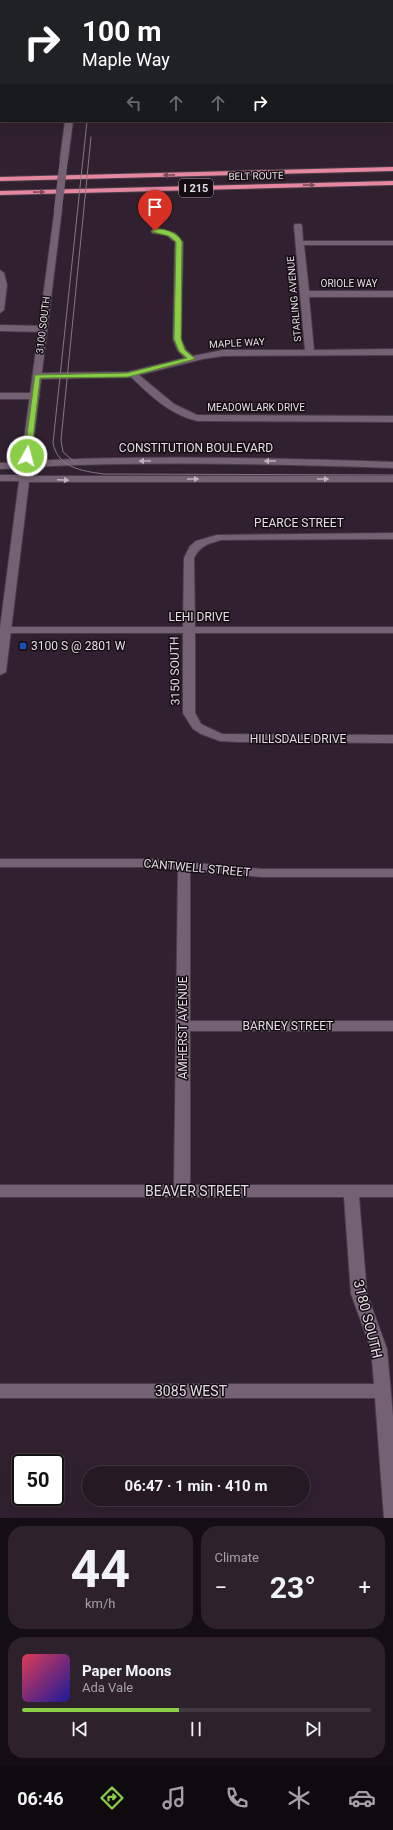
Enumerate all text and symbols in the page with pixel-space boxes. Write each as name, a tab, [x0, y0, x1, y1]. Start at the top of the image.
text: 100 m	[82, 15, 161, 48]
icon: right	[16, 16, 68, 68]
text: Maple Way	[82, 49, 170, 70]
icon: left	[123, 92, 145, 114]
icon: ahead	[165, 92, 187, 114]
icon: ahead	[207, 92, 229, 114]
icon: right	[249, 92, 271, 114]
street label: BELT ROUTE	[228, 170, 284, 182]
one-way arrow	[162, 172, 175, 178]
road number: I 215	[179, 179, 213, 197]
one-way arrow	[303, 182, 316, 188]
one-way arrow	[33, 188, 45, 195]
pin	[138, 190, 172, 231]
icon: arrive	[144, 196, 166, 218]
street label: STARLING AVENUE	[285, 255, 303, 342]
street label: ORIOLE WAY	[321, 278, 377, 289]
street label: 3100 SOUTH	[34, 296, 52, 354]
street label: MAPLE WAY	[209, 336, 265, 350]
street label: MEADOWLARK DRIVE	[207, 402, 305, 413]
position arrow	[6, 435, 48, 477]
street label: CONSTITUTION BOULEVARD	[119, 441, 273, 455]
one-way arrow	[138, 458, 151, 464]
one-way arrow	[263, 458, 276, 464]
one-way arrow	[57, 476, 69, 483]
one-way arrow	[187, 476, 200, 482]
one-way arrow	[317, 476, 330, 482]
street label: PEARCE STREET	[254, 516, 344, 530]
street label: LEHI DRIVE	[168, 610, 230, 624]
street label: 3150 SOUTH	[167, 636, 183, 706]
place label: 3100 S @ 2801 W	[31, 639, 126, 653]
marker: 3100 S @ 2801 W	[18, 641, 28, 651]
street label: HILLSDALE DRIVE	[250, 732, 347, 746]
street label: CANTWELL STREET	[143, 856, 251, 880]
street label: AMHERST AVENUE	[176, 976, 190, 1080]
street label: BARNEY STREET	[243, 1019, 333, 1033]
street label: BEAVER STREET	[145, 1183, 250, 1199]
street label: 3180 SOUTH	[351, 1278, 385, 1360]
street label: 3085 WEST	[155, 1383, 228, 1399]
speed limit sign: 50	[12, 1454, 64, 1506]
text: 06:47 · 1 min · 410 m	[125, 1477, 267, 1495]
text: 44	[70, 1539, 130, 1600]
text: Climate	[215, 1550, 259, 1565]
text: 23°	[270, 1570, 316, 1605]
text: −	[215, 1575, 227, 1600]
text: +	[359, 1575, 371, 1600]
text: km/h	[85, 1596, 116, 1611]
text: Paper Moons	[82, 1662, 172, 1680]
text: Ada Vale	[82, 1680, 133, 1695]
icon: previous	[69, 1718, 91, 1740]
icon: pause	[185, 1718, 207, 1740]
icon: next	[302, 1718, 324, 1740]
icon: directions	[98, 1784, 126, 1812]
icon: music	[160, 1784, 188, 1812]
icon: phone	[223, 1784, 251, 1812]
icon: climate	[285, 1784, 313, 1812]
icon: car	[348, 1784, 376, 1812]
text: 06:46	[17, 1788, 64, 1809]

